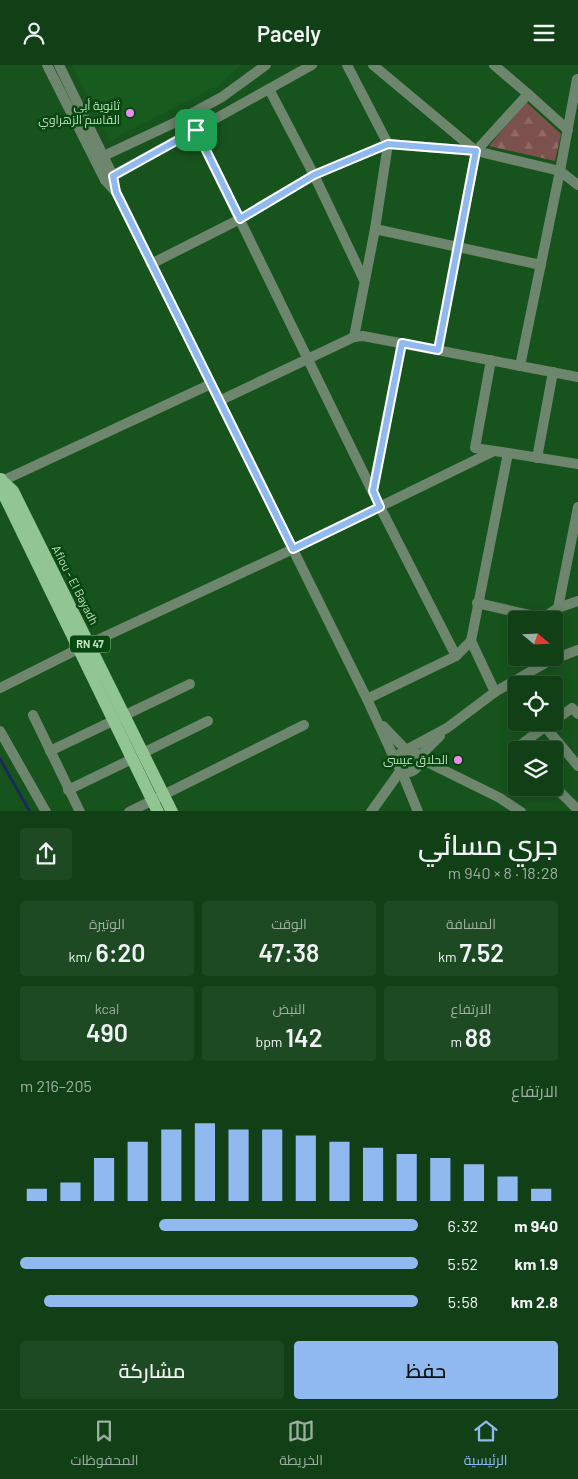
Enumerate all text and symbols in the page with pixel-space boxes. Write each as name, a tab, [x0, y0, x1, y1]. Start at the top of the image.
icon: person	[20, 19, 48, 47]
icon: menu	[530, 19, 558, 47]
text: Pacely	[257, 20, 321, 46]
place label: ثانوية أبي القاسم الزهراوي	[38, 98, 121, 130]
marker: ثانوية أبي القاسم الزهراوي	[124, 107, 136, 119]
pin	[175, 109, 217, 151]
icon: arrive	[182, 116, 210, 144]
street label: Aflou - El Bayadh	[50, 542, 102, 627]
north arrow	[508, 611, 562, 666]
map controls	[508, 611, 563, 796]
road number: RN 47	[70, 635, 110, 653]
button: locate	[508, 676, 563, 731]
button: layers	[508, 741, 563, 796]
place label: الحلاق عيسى	[383, 752, 448, 767]
marker: الحلاق عيسى	[452, 754, 464, 766]
text: جري مسائي	[418, 827, 558, 861]
button: share	[20, 828, 72, 880]
text: 18:28 · 8 × 940 m	[448, 863, 558, 882]
text: الوتيرة	[89, 915, 125, 932]
text: الوقت	[271, 915, 307, 932]
text: المسافة	[446, 915, 496, 932]
text: 6:20	[95, 937, 146, 967]
text: 47:38	[259, 937, 319, 967]
text: 7.52	[459, 937, 504, 967]
text: /km	[68, 948, 95, 965]
text: km	[438, 948, 459, 965]
text: kcal	[95, 1000, 119, 1017]
text: النبض	[273, 1000, 305, 1017]
text: الارتفاع	[450, 1000, 492, 1017]
text: 490	[86, 1017, 128, 1047]
text: 142	[285, 1022, 323, 1052]
text: 88	[465, 1022, 492, 1052]
text: bpm	[256, 1033, 285, 1050]
text: m	[450, 1033, 465, 1050]
text: 205–216 m	[20, 1076, 92, 1095]
text: الارتفاع	[511, 1081, 558, 1100]
text: 6:32	[448, 1216, 478, 1235]
text: 940 m	[514, 1216, 558, 1235]
text: 5:52	[448, 1254, 478, 1273]
text: 1.9 km	[514, 1254, 558, 1273]
text: 5:58	[448, 1292, 478, 1311]
text: 2.8 km	[511, 1292, 558, 1311]
button: مشاركة	[20, 1341, 284, 1399]
button: حفظ	[294, 1341, 558, 1399]
tab: المحفوظات	[70, 1417, 139, 1473]
tab: الخريطة	[279, 1417, 323, 1473]
tab: الرئيسية	[464, 1417, 508, 1473]

